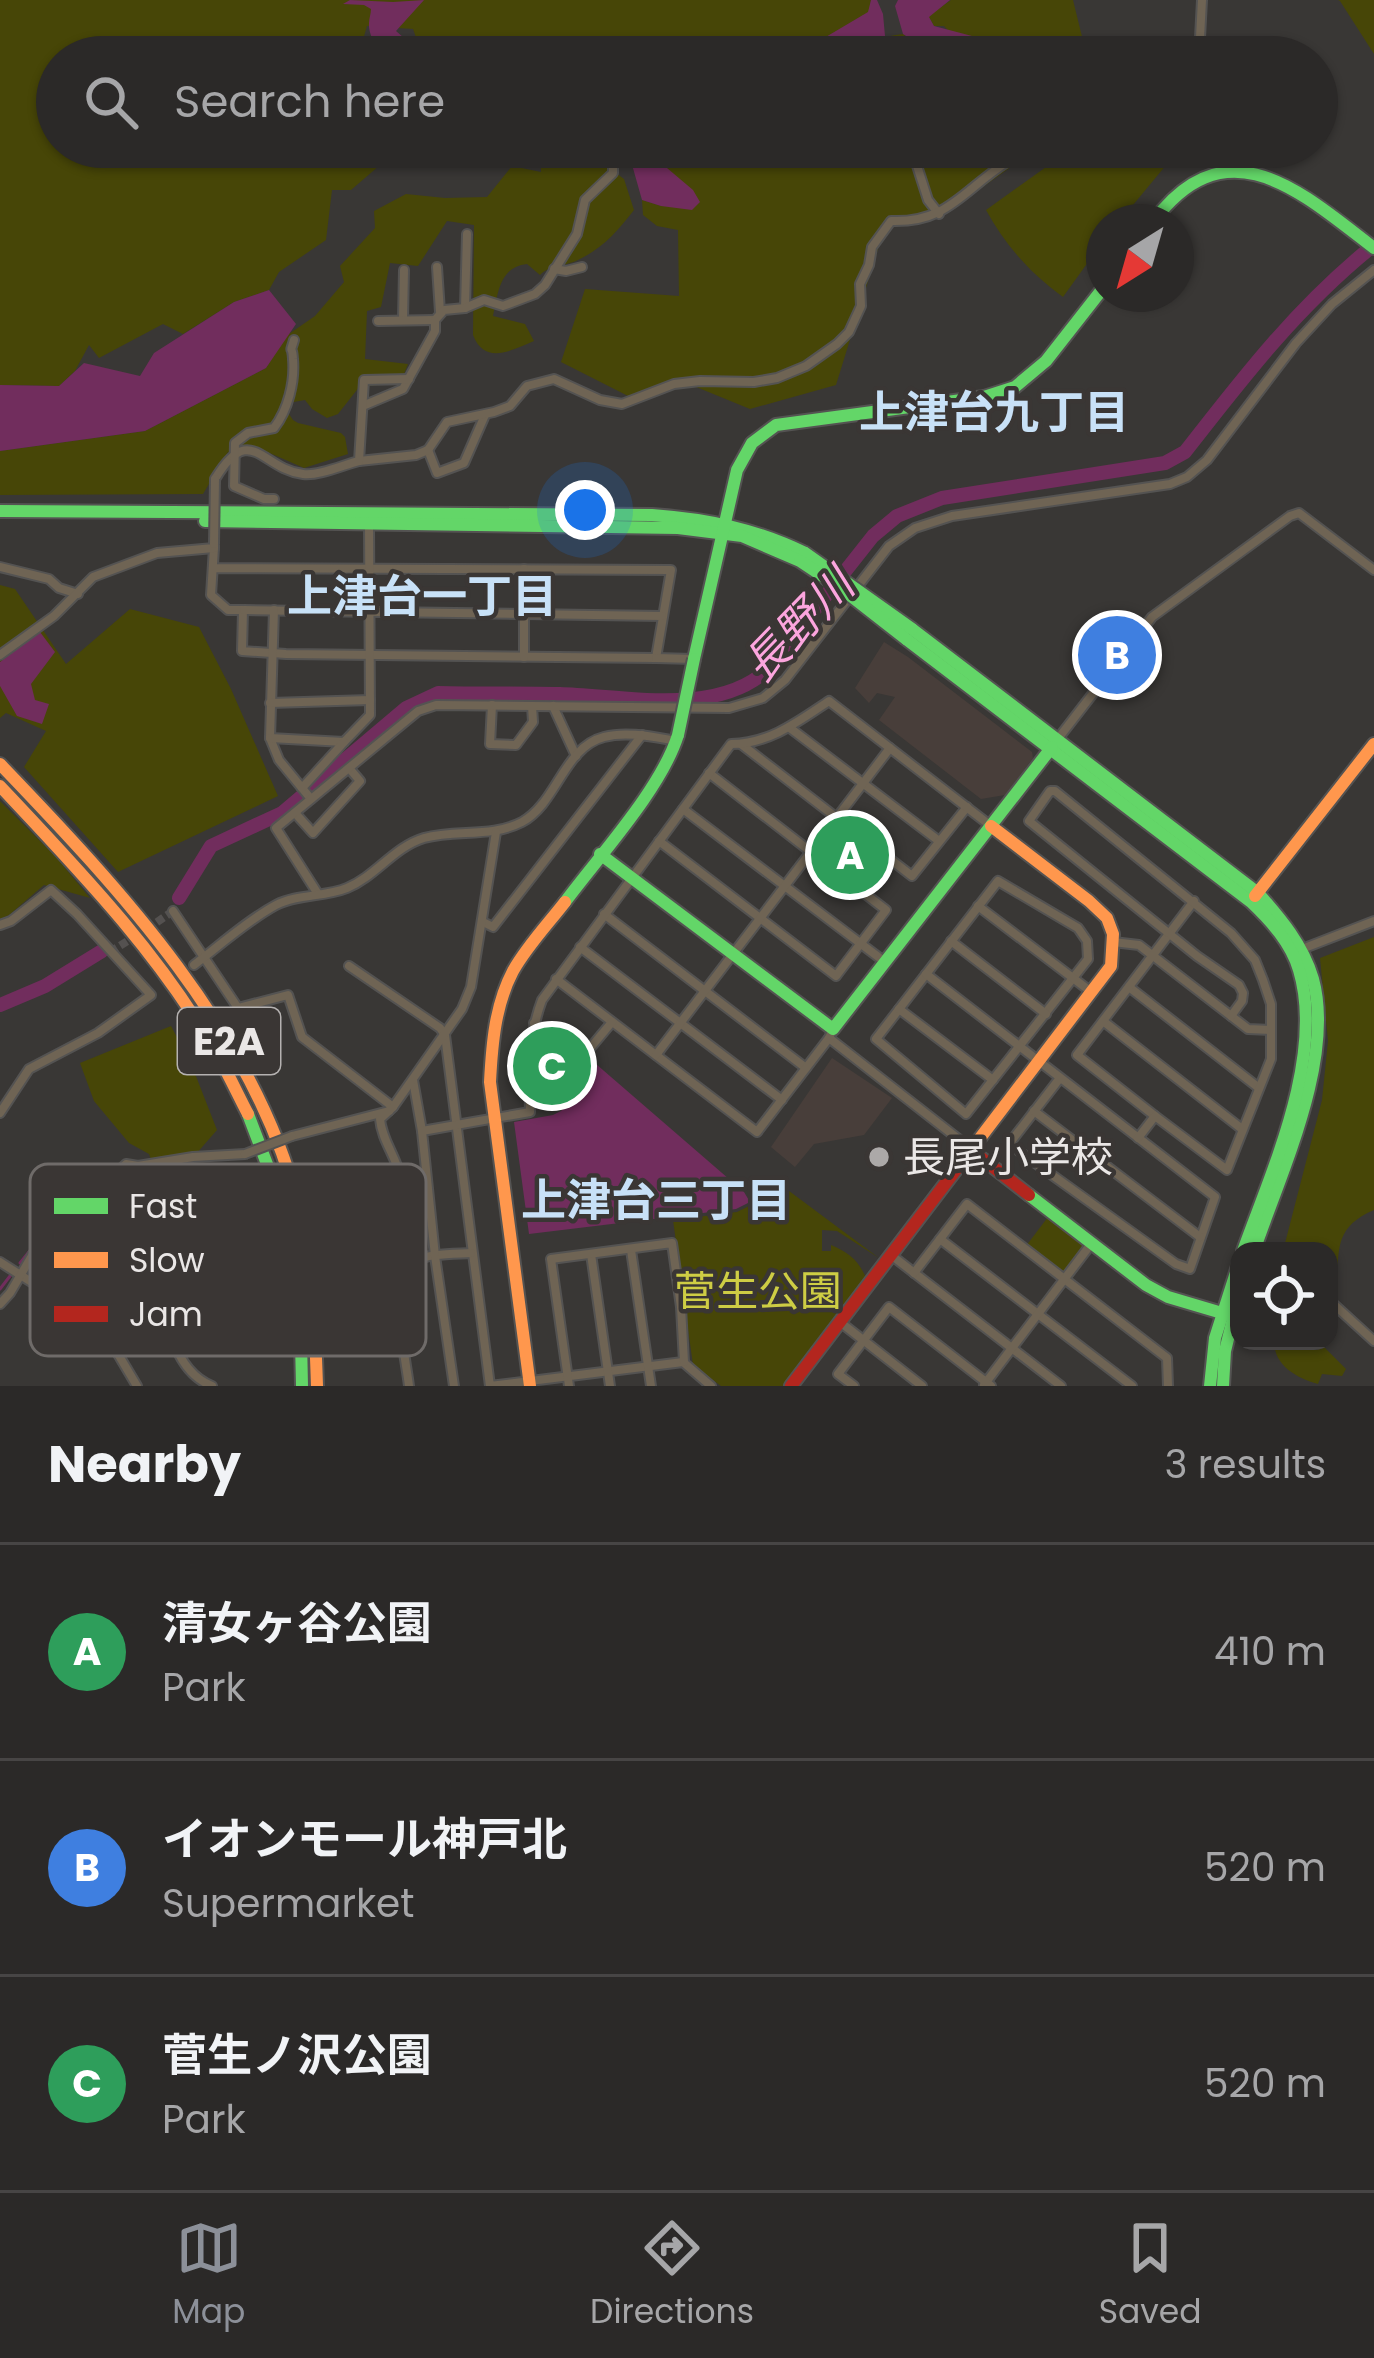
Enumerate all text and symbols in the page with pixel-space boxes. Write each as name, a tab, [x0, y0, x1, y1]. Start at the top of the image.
search box	[36, 36, 1338, 168]
icon: search	[78, 69, 144, 135]
text: Search here	[174, 70, 445, 133]
north arrow	[1086, 204, 1194, 312]
district label: 上津台九丁目	[859, 381, 1129, 444]
your location	[555, 480, 615, 540]
water label: 長野川	[729, 552, 871, 696]
district label: 上津台一丁目	[287, 565, 557, 628]
pin: B	[1078, 610, 1156, 700]
pin: A	[811, 810, 889, 900]
road number: E2A	[178, 1008, 280, 1074]
pin: C	[513, 1021, 591, 1111]
place label: 長尾小学校	[903, 1128, 1113, 1187]
marker: 長尾小学校	[866, 1144, 892, 1170]
legend	[30, 1164, 426, 1356]
district label: 上津台三丁目	[521, 1169, 791, 1232]
text: Fast	[129, 1183, 197, 1230]
text: Slow	[129, 1237, 205, 1284]
map controls	[1230, 1242, 1338, 1350]
button: locate	[1230, 1242, 1338, 1350]
park label: 菅生公園	[674, 1262, 842, 1321]
text: Jam	[129, 1291, 203, 1338]
text: Nearby	[48, 1428, 241, 1500]
text: 3 results	[1164, 1437, 1326, 1492]
text: 清女ヶ谷公園	[162, 1592, 432, 1655]
text: A	[73, 1624, 101, 1679]
text: 410 m	[1214, 1624, 1326, 1679]
text: Park	[162, 1660, 246, 1715]
text: イオンモール神戸北	[162, 1808, 567, 1871]
text: B	[74, 1840, 100, 1895]
text: 520 m	[1204, 1840, 1326, 1895]
text: Supermarket	[162, 1876, 415, 1931]
text: 菅生ノ沢公園	[162, 2024, 432, 2087]
text: C	[72, 2056, 102, 2111]
text: 520 m	[1204, 2056, 1326, 2111]
text: Park	[162, 2092, 246, 2147]
tab: Map	[172, 2215, 245, 2337]
tab: Directions	[590, 2215, 754, 2337]
tab: Saved	[1099, 2215, 1202, 2337]

